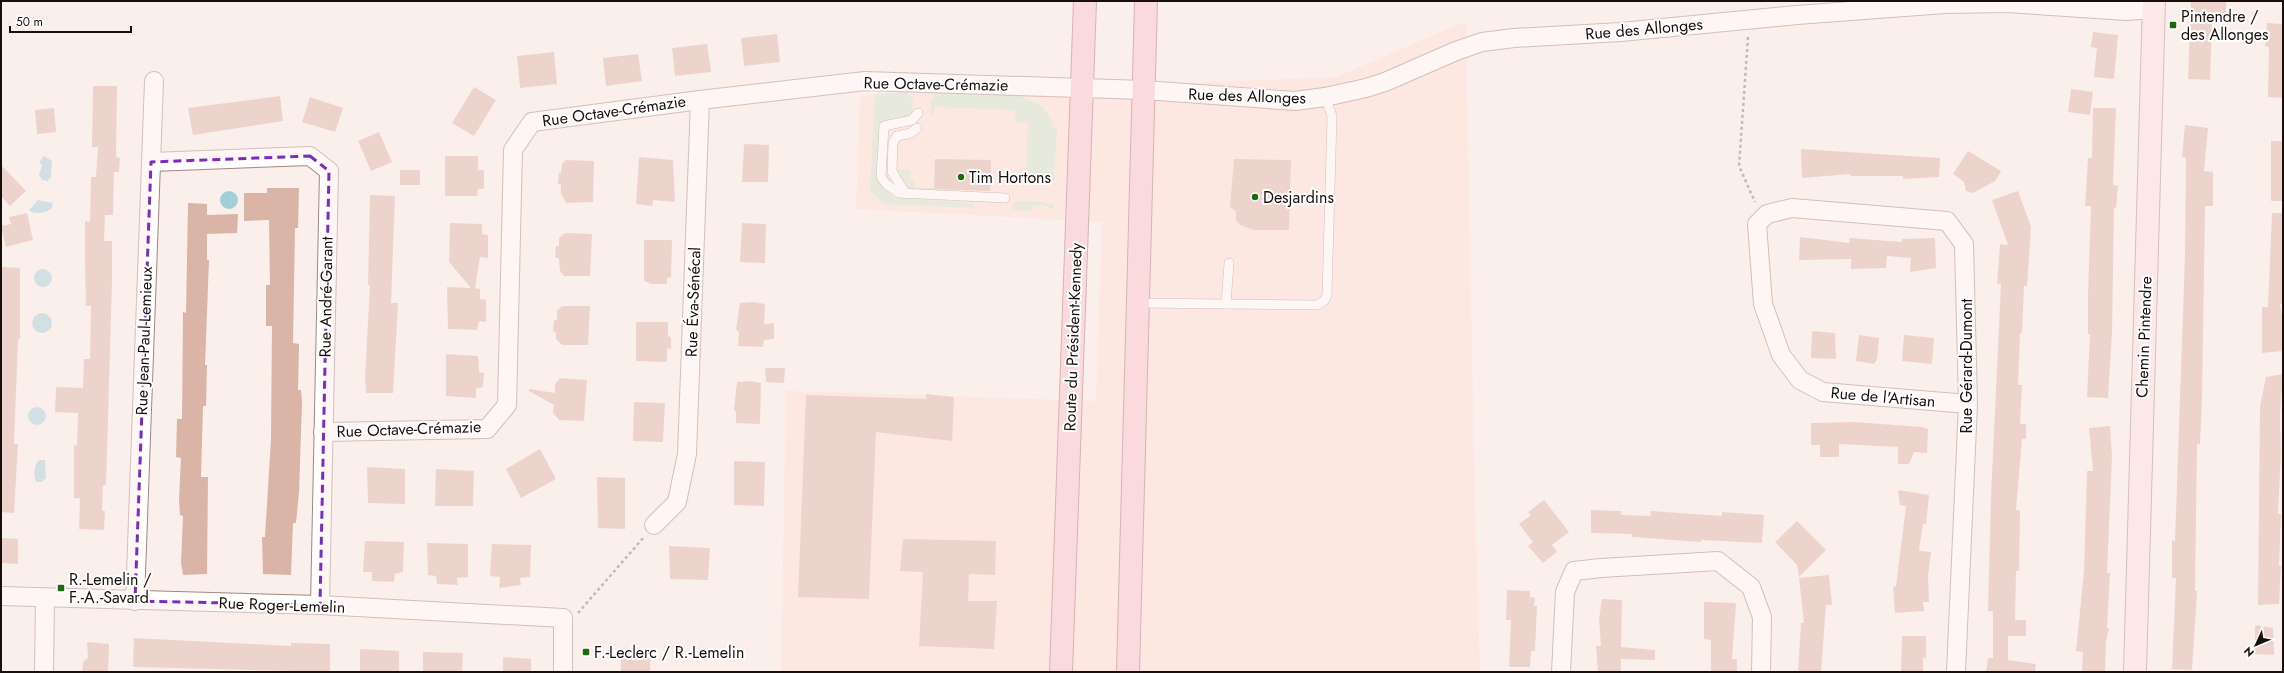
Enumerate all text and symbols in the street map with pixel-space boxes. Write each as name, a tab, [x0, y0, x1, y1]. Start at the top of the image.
place label: Pintendre / des Allonges	[2181, 5, 2268, 46]
scale bar	[10, 8, 131, 34]
street label: Rue des Allonges	[1584, 12, 1704, 46]
text: 50 m	[16, 13, 43, 31]
marker: Pintendre / des Allonges	[2168, 20, 2178, 30]
street label: Rue Octave-Crémazie	[863, 71, 1009, 97]
street label: Rue des Allonges	[1188, 82, 1306, 110]
street label: Rue Octave-Crémazie	[541, 90, 687, 132]
place label: Tim Hortons	[969, 166, 1051, 189]
marker: Tim Hortons	[956, 172, 966, 182]
place label: Desjardins	[1263, 186, 1334, 209]
marker: Desjardins	[1250, 192, 1260, 202]
street label: Rue André-Garant	[313, 236, 339, 358]
street label: Route du Président-Kennedy	[1058, 241, 1088, 432]
street label: Rue Éva-Sénécal	[680, 247, 706, 357]
street label: Rue Jean-Paul-Lemieux	[130, 266, 158, 416]
street label: Chemin Pintendre	[2130, 276, 2158, 398]
street label: Rue Gérard-Dumont	[1955, 298, 1978, 433]
street label: Rue de l'Artisan	[1830, 381, 1936, 413]
street label: Rue Octave-Crémazie	[336, 415, 482, 443]
place label: R.-Lemelin / F.-A.-Savard	[69, 568, 152, 609]
marker: R.-Lemelin / F.-A.-Savard	[56, 583, 66, 593]
street label: Rue Roger-Lemelin	[218, 591, 346, 619]
north arrow	[2236, 625, 2276, 665]
place label: F.-Leclerc / R.-Lemelin	[594, 641, 744, 664]
text: N	[2240, 643, 2258, 661]
marker: F.-Leclerc / R.-Lemelin	[581, 647, 591, 657]

